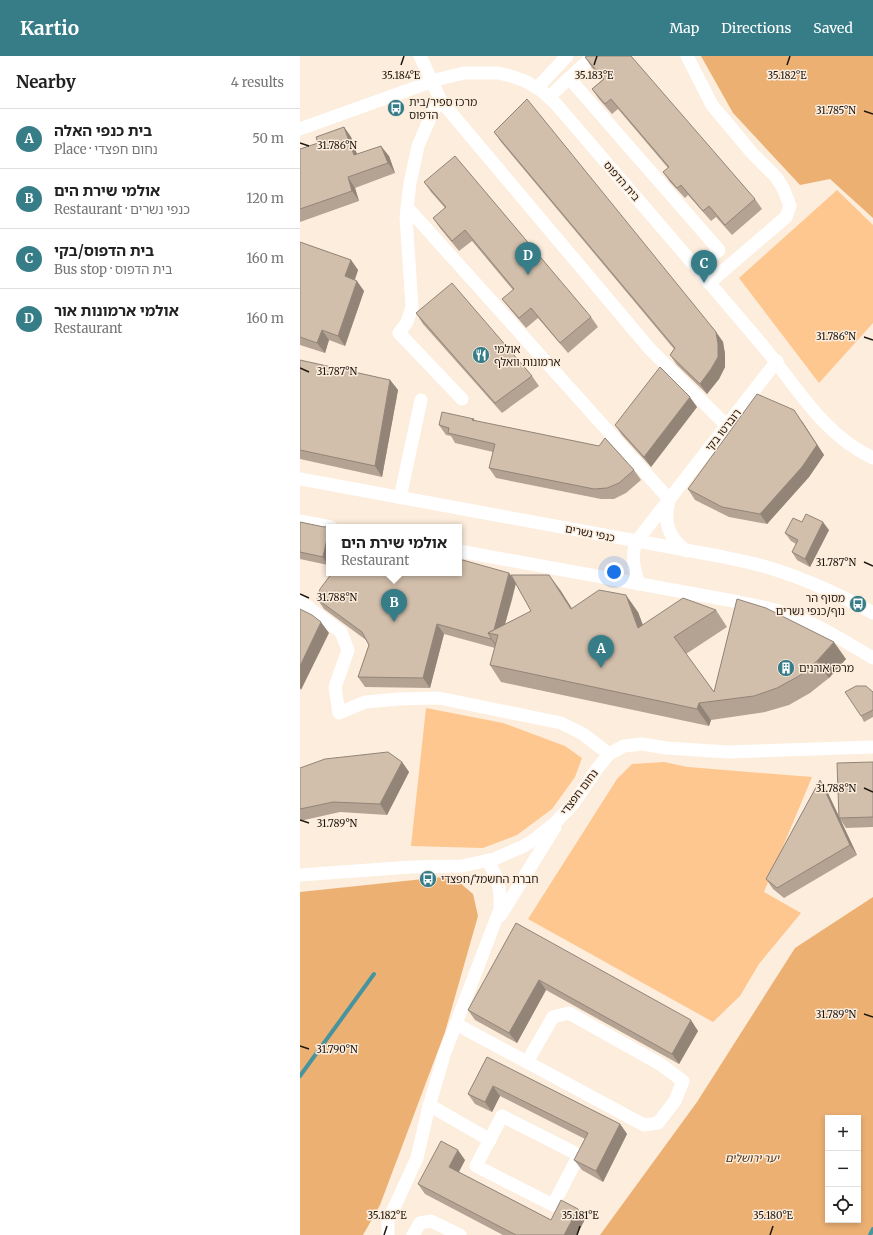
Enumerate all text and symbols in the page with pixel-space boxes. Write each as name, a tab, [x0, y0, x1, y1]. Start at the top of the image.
text: Kartio	[20, 16, 79, 40]
text: Map	[669, 19, 699, 37]
text: Directions	[721, 19, 791, 37]
text: Saved	[813, 19, 853, 37]
text: 35.184°E	[382, 69, 421, 82]
text: 35.183°E	[575, 69, 614, 82]
text: 35.182°E	[767, 69, 807, 82]
text: Nearby	[16, 71, 76, 93]
text: 4 results	[231, 74, 284, 91]
place label: מרכז ספיר/בית הדפוס	[409, 95, 477, 122]
bus stop icon: מרכז ספיר/בית הדפוס	[386, 98, 406, 118]
text: 31.785°N	[816, 104, 856, 117]
text: בית כנפי האלה	[54, 121, 152, 140]
text: A	[24, 130, 34, 147]
text: 50 m	[252, 130, 284, 147]
text: 31.786°N	[317, 139, 357, 152]
text: Place · נחום חפצדי	[54, 141, 158, 158]
street label: בית הדפוס	[601, 158, 643, 204]
text: אולמי שירת הים	[54, 181, 160, 200]
text: B	[24, 190, 34, 207]
text: 120 m	[246, 190, 284, 207]
text: Restaurant · כנפי נשרים	[54, 201, 190, 218]
text: בית הדפוס/בקי	[54, 241, 154, 260]
pin: D	[515, 242, 541, 275]
text: C	[25, 250, 33, 267]
text: 160 m	[246, 250, 284, 267]
pin: C	[691, 250, 717, 283]
text: Bus stop · בית הדפוס	[54, 261, 172, 278]
text: אולמי ארמונות אור	[54, 301, 179, 320]
text: D	[24, 310, 34, 327]
text: 160 m	[246, 310, 284, 327]
text: Restaurant	[54, 320, 122, 337]
text: 31.786°N	[816, 330, 856, 343]
place label: אולמי ארמונות וואלף	[494, 342, 561, 369]
restaurant icon: אולמי ארמונות וואלף	[471, 345, 491, 365]
text: 31.787°N	[317, 365, 357, 378]
street label: רוברטו בקי	[702, 406, 744, 454]
street label: כנפי נשרים	[564, 521, 617, 545]
popup	[326, 524, 462, 576]
text: אולמי שירת הים	[341, 533, 447, 552]
text: Restaurant	[341, 552, 409, 569]
text: 31.787°N	[816, 556, 856, 569]
your location	[604, 562, 624, 582]
pin: B	[381, 589, 407, 622]
text: 31.788°N	[317, 591, 358, 604]
place label: מסוף הר נוף/כנפי נשרים	[776, 591, 845, 618]
bus stop icon: מסוף הר נוף/כנפי נשרים	[848, 594, 868, 614]
pin: A	[588, 635, 614, 668]
building icon: מרכז אורנים	[776, 658, 796, 678]
place label: מרכז אורנים	[799, 661, 854, 675]
street label: נחום חפצדי	[557, 766, 601, 818]
text: 31.788°N	[816, 782, 857, 795]
text: 31.789°N	[317, 817, 358, 830]
bus stop icon: חברת החשמל/חפצדי	[418, 869, 438, 889]
place label: חברת החשמל/חפצדי	[441, 872, 538, 886]
text: 31.789°N	[816, 1008, 857, 1021]
text: 31.790°N	[316, 1043, 358, 1056]
map controls	[825, 1115, 861, 1223]
button: +	[825, 1115, 861, 1151]
park label: יער ירושלים	[725, 1151, 781, 1165]
button: −	[825, 1151, 861, 1187]
button: locate	[825, 1187, 861, 1223]
text: 35.182°E	[367, 1209, 407, 1222]
text: 35.181°E	[561, 1209, 599, 1222]
text: 35.180°E	[753, 1209, 794, 1222]

